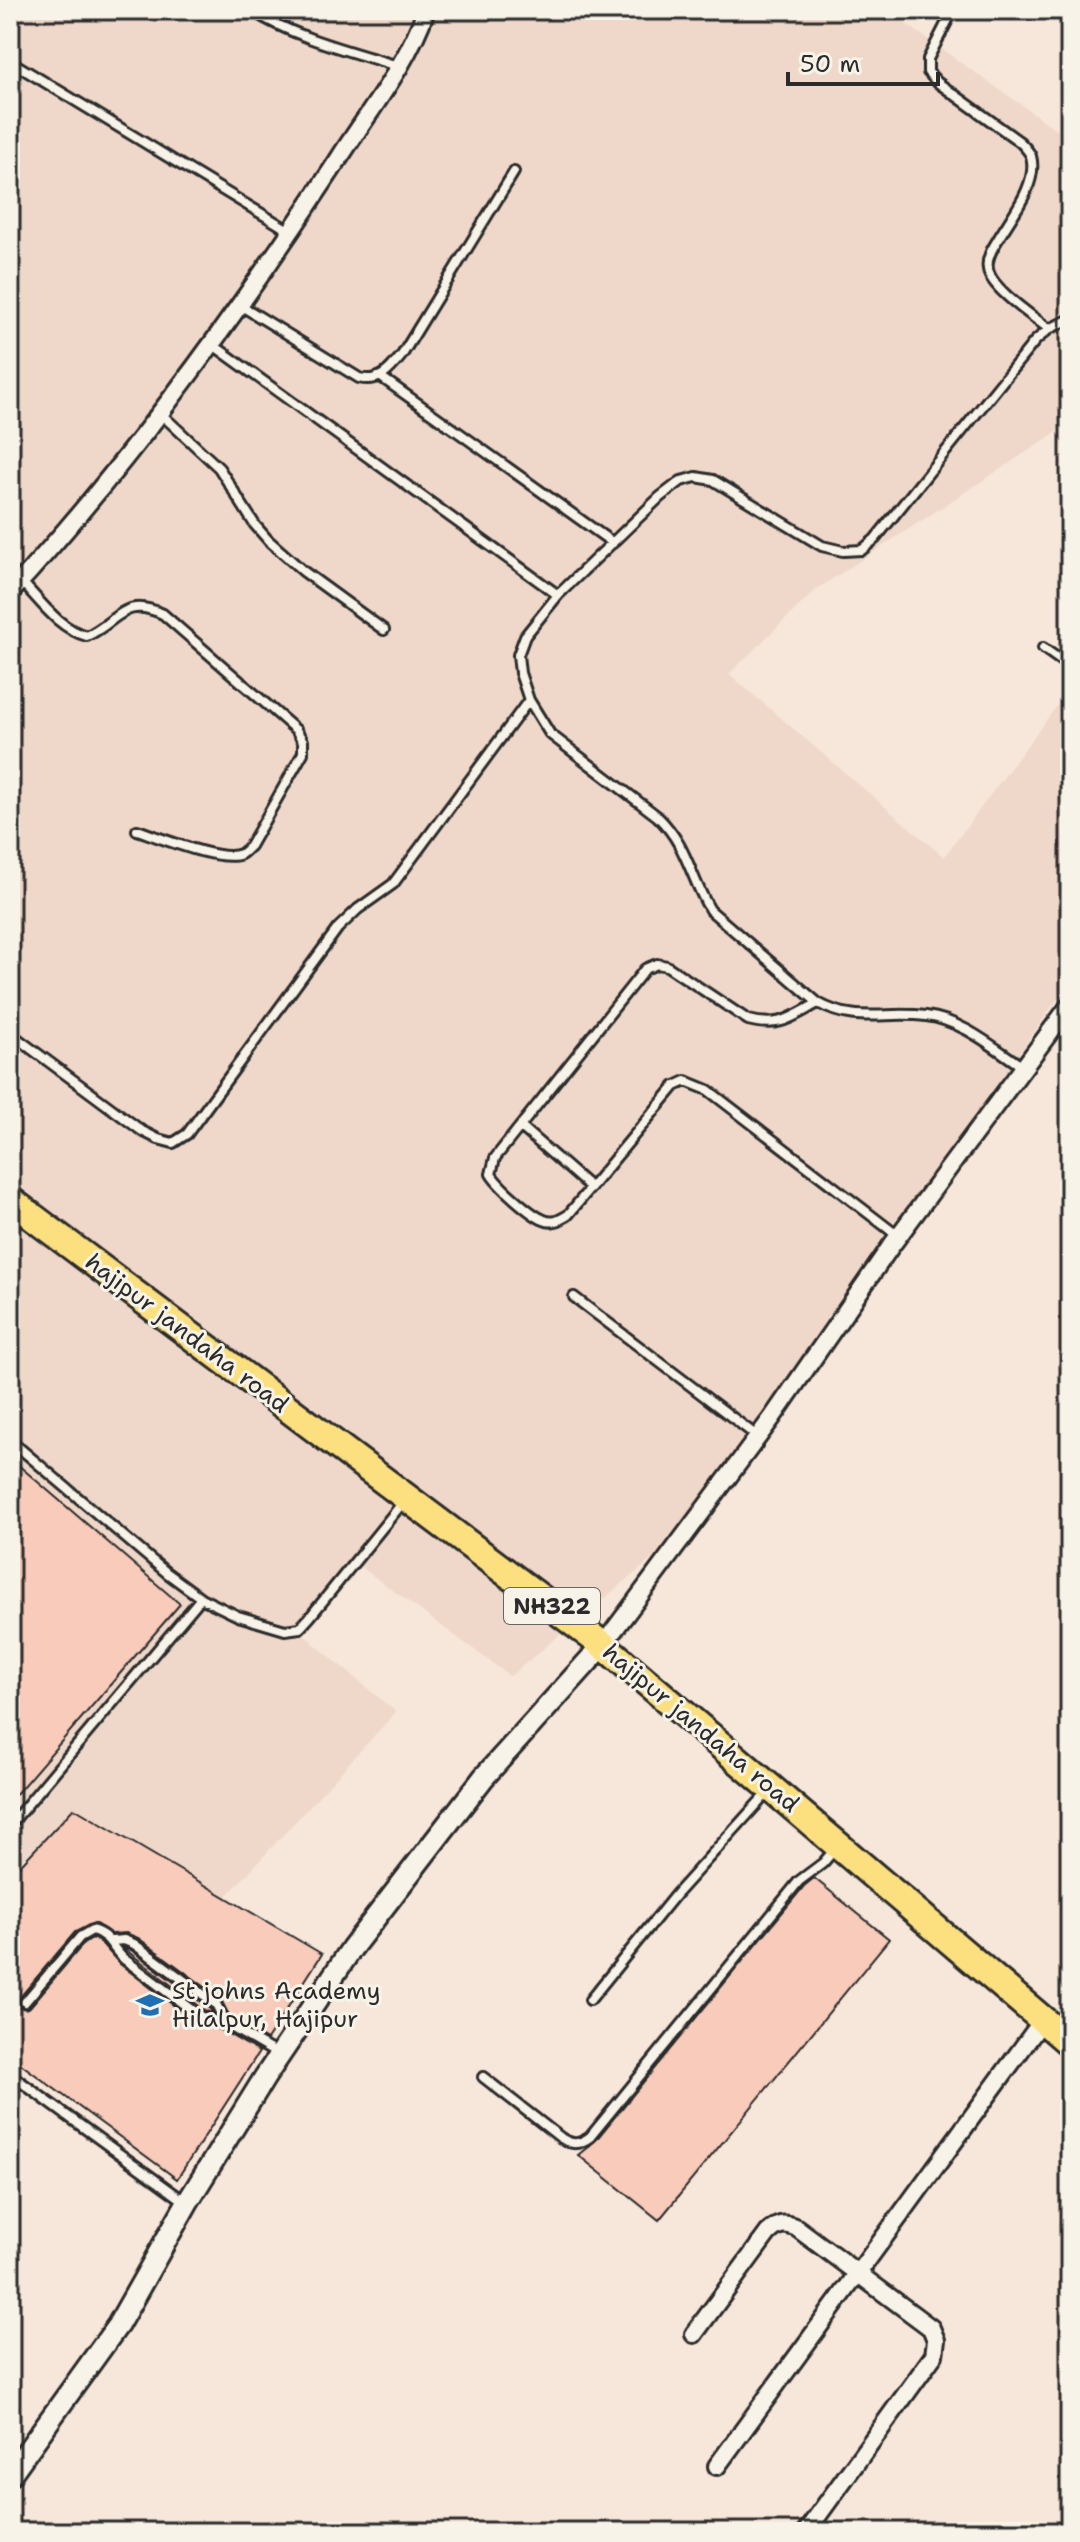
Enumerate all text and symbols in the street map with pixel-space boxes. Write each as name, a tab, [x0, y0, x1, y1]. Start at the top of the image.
scale bar	[788, 36, 938, 86]
text: 50 m	[800, 48, 860, 80]
street label: hajipur jandaha road	[79, 1246, 295, 1420]
road number: NH322	[504, 1588, 600, 1624]
street label: hajipur jandaha road	[596, 1636, 806, 1820]
place label: St johns Academy Hilalpur, Hajipur	[172, 1975, 380, 2035]
school or university icon: St johns Academy Hilalpur, Hajipur	[135, 1990, 165, 2020]

